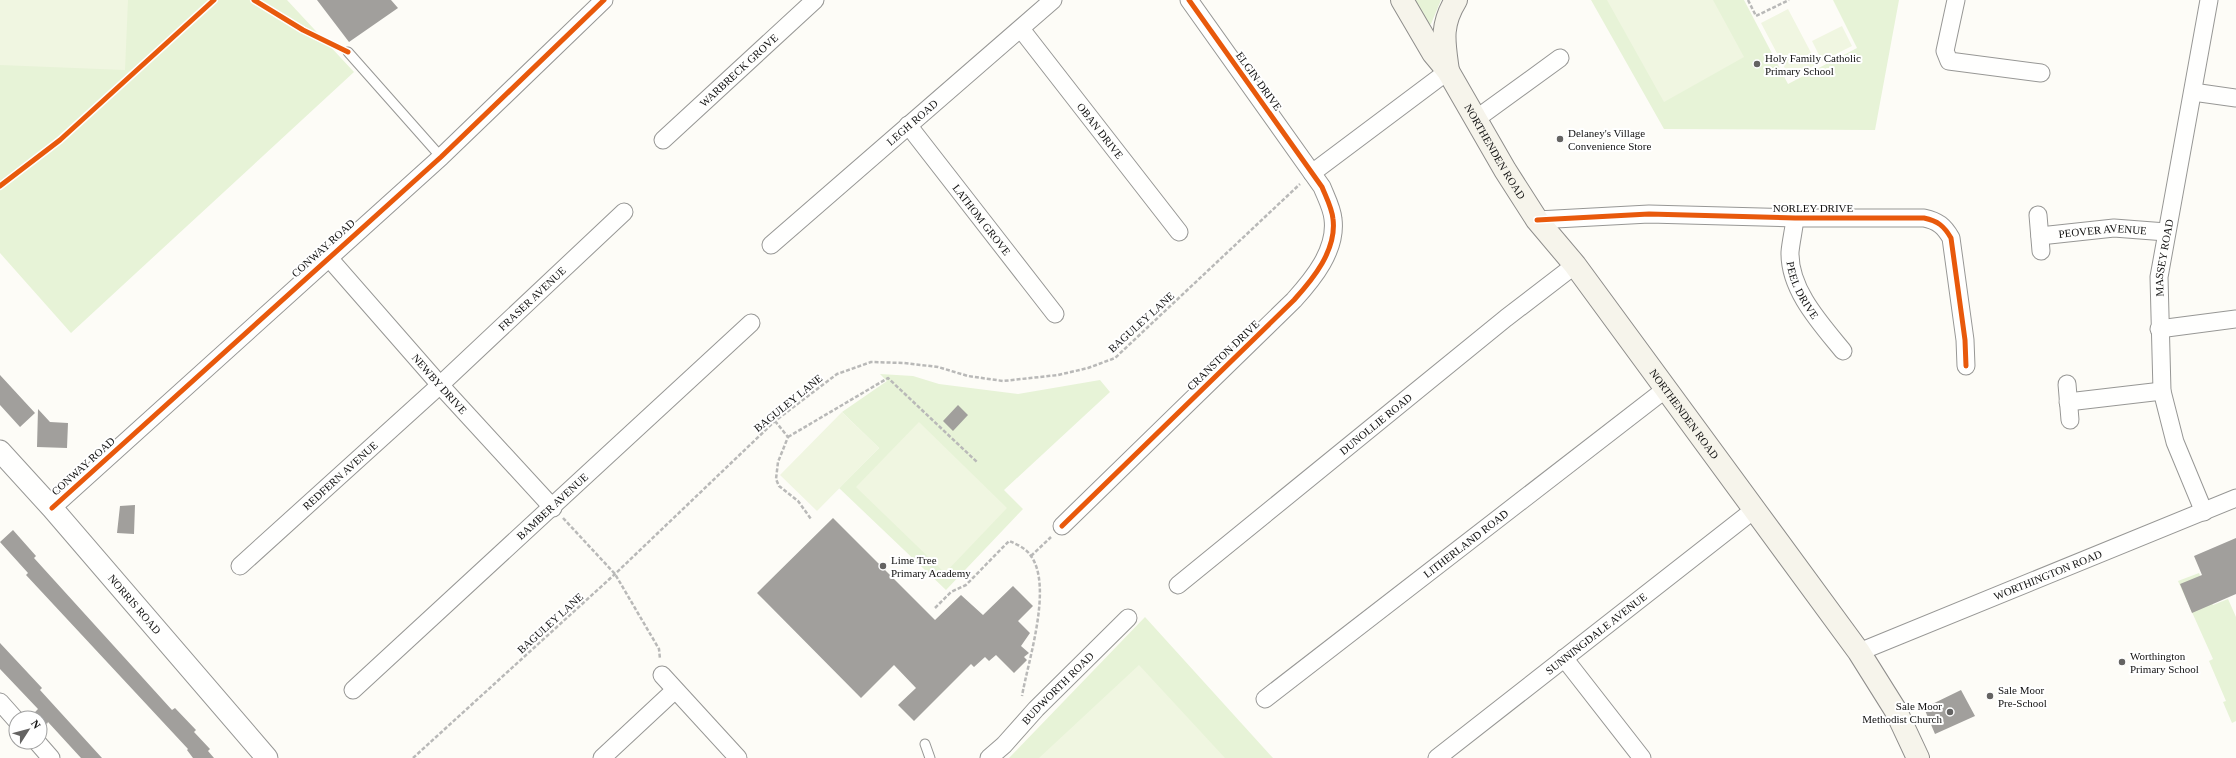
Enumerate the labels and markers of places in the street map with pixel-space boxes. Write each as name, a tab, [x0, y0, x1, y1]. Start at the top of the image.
place label: Holy Family Catholic Primary School	[1765, 52, 1861, 77]
marker: Holy Family Catholic Primary School	[1752, 59, 1762, 69]
place label: Delaney's Village Convenience Store	[1568, 127, 1652, 152]
marker: Delaney's Village Convenience Store	[1555, 134, 1565, 144]
place label: Lime Tree Primary Academy	[891, 554, 971, 579]
marker: Lime Tree Primary Academy	[878, 561, 888, 571]
place label: Worthington Primary School	[2130, 650, 2199, 675]
marker: Worthington Primary School	[2117, 657, 2127, 667]
place label: Sale Moor Pre-School	[1998, 684, 2047, 709]
marker: Sale Moor Pre-School	[1985, 691, 1995, 701]
place label: Sale Moor Methodist Church	[1862, 700, 1942, 725]
marker: Sale Moor Methodist Church	[1945, 707, 1955, 717]

